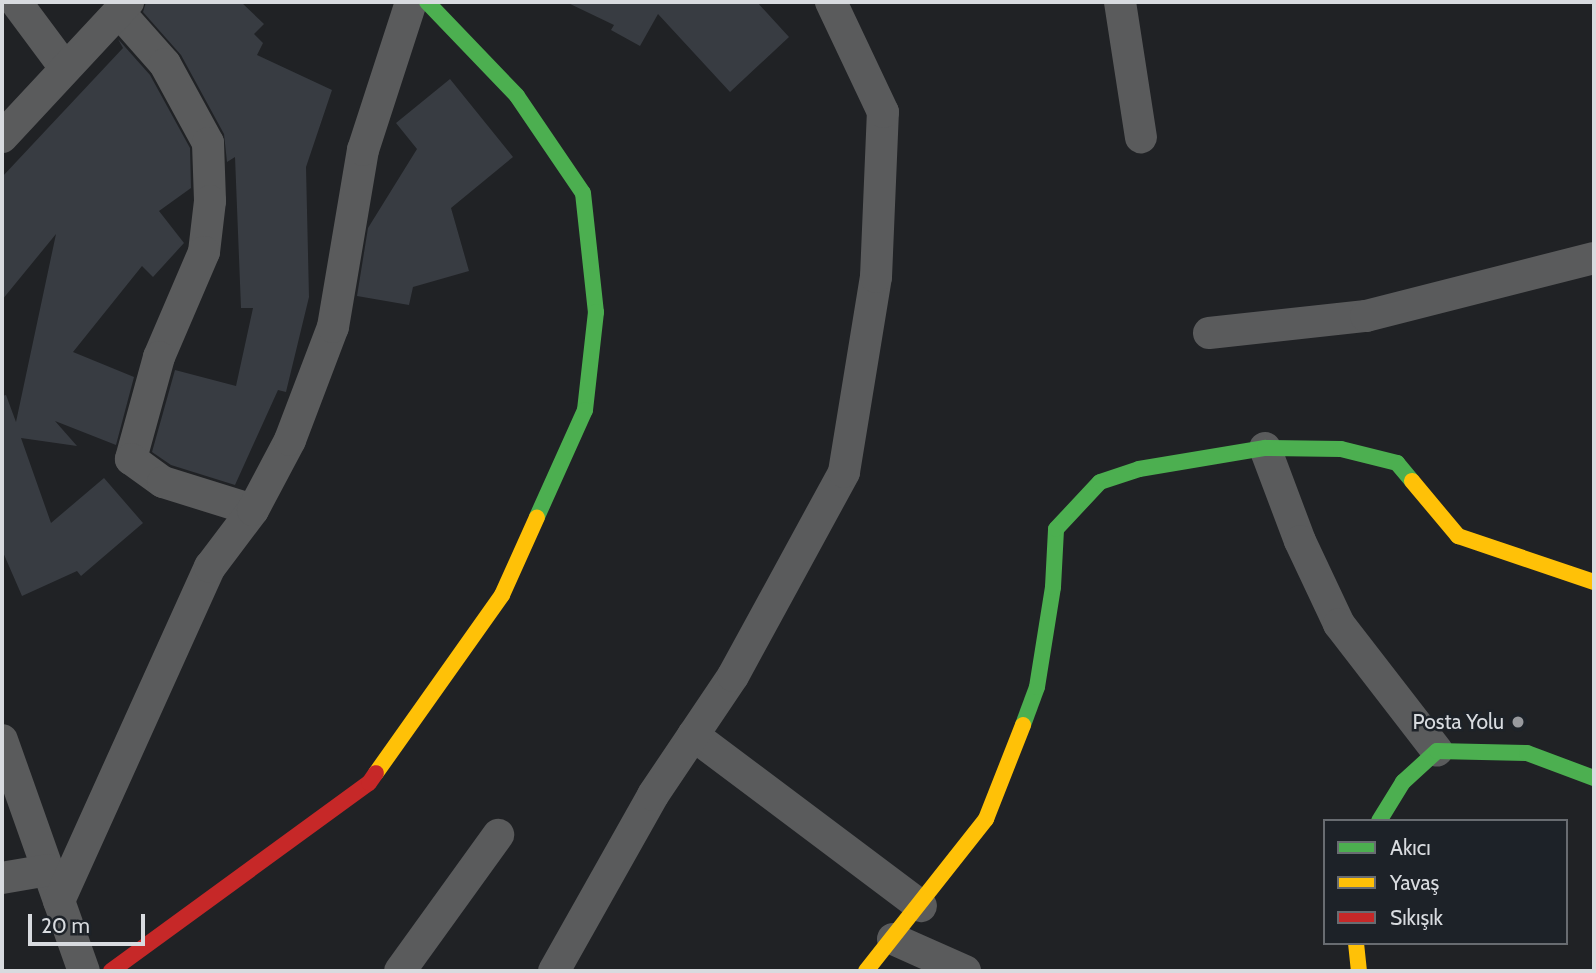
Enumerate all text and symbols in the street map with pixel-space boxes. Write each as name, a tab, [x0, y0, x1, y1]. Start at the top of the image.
place label: Posta Yolu	[1413, 709, 1504, 735]
marker: Posta Yolu	[1510, 714, 1526, 730]
legend	[1323, 819, 1568, 945]
text: Akıcı	[1390, 835, 1431, 860]
text: Yavaş	[1390, 870, 1439, 895]
scale bar	[32, 900, 149, 944]
text: Sıkışık	[1390, 905, 1443, 930]
text: 20 m	[41, 913, 90, 938]

